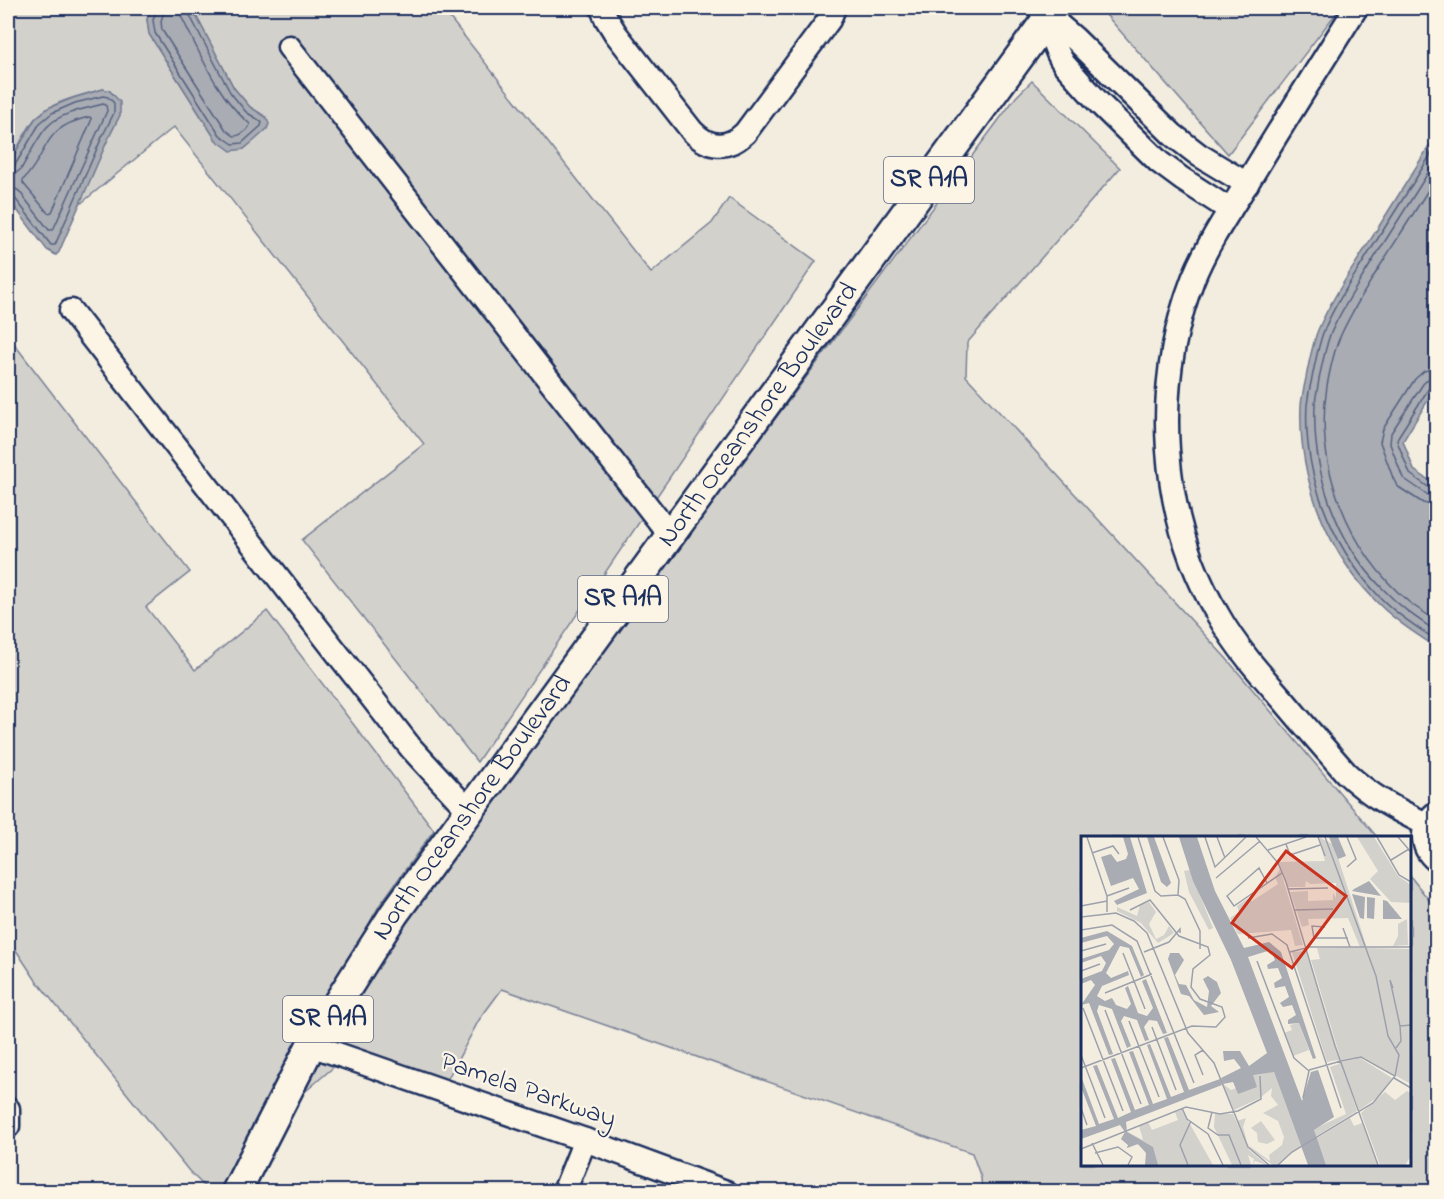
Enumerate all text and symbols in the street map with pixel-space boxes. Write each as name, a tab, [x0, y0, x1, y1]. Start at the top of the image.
road number: SR A1A	[884, 157, 974, 203]
street label: North Oceanshore Boulevard	[648, 274, 868, 555]
road number: SR A1A	[578, 576, 668, 622]
street label: North Oceanshore Boulevard	[363, 667, 582, 948]
inset map	[1081, 836, 1411, 1166]
road number: SR A1A	[283, 996, 373, 1042]
street label: Pamela Parkway	[435, 1043, 621, 1139]

